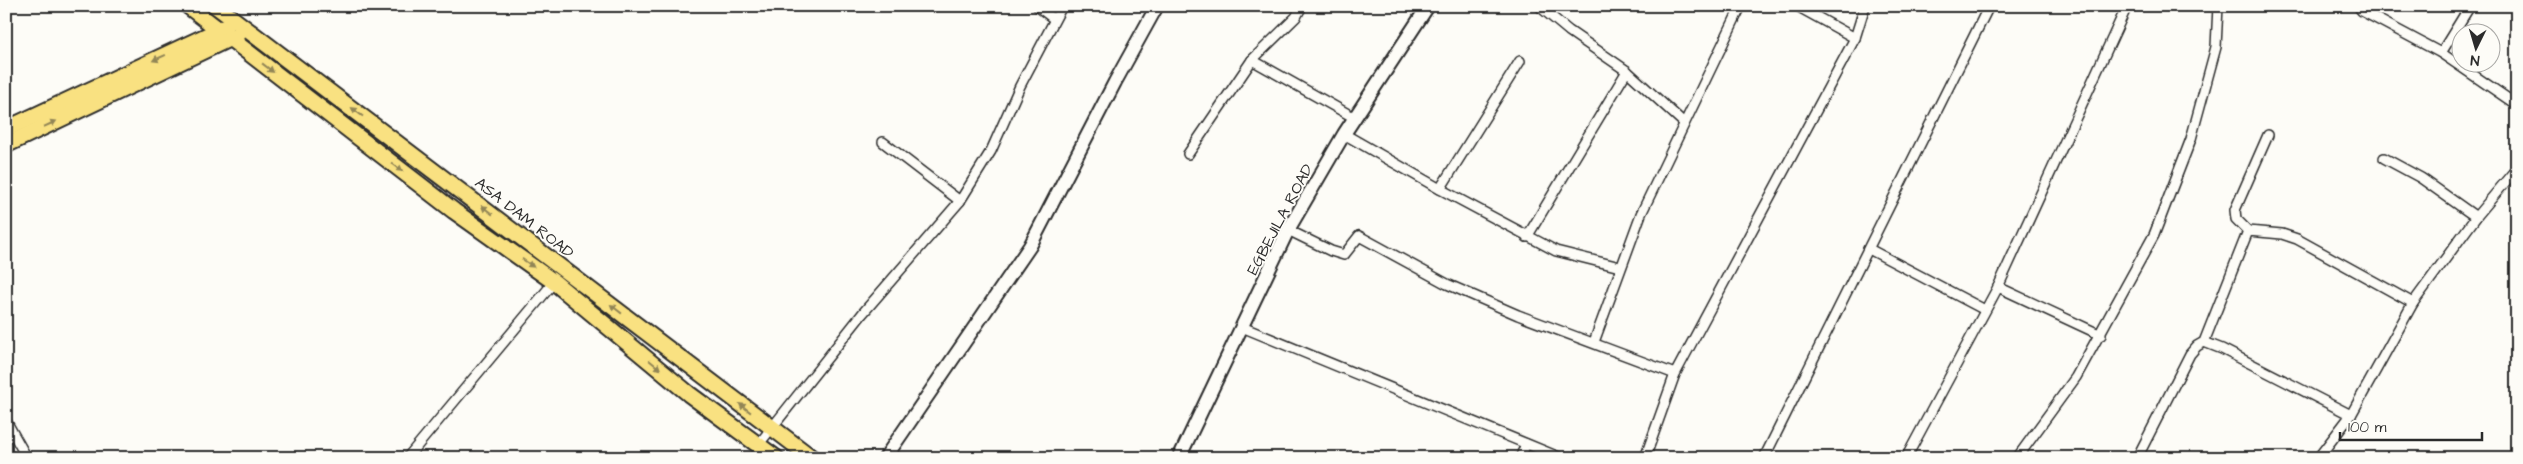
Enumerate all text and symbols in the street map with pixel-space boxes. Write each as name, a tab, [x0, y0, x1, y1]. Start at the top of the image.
north arrow	[2450, 22, 2500, 72]
text: N	[2469, 50, 2480, 70]
one-way arrow	[152, 54, 166, 62]
one-way arrow	[261, 63, 274, 74]
one-way arrow	[351, 107, 364, 118]
one-way arrow	[43, 120, 57, 128]
street label: EGBEJILA ROAD	[1241, 160, 1318, 279]
one-way arrow	[390, 162, 404, 172]
street label: ASA DAM ROAD	[470, 172, 579, 263]
one-way arrow	[480, 205, 494, 215]
one-way arrow	[521, 258, 535, 268]
one-way arrow	[609, 304, 623, 314]
one-way arrow	[648, 360, 661, 371]
one-way arrow	[738, 403, 751, 414]
scale bar	[2340, 409, 2483, 441]
text: 100 m	[2348, 417, 2387, 438]

